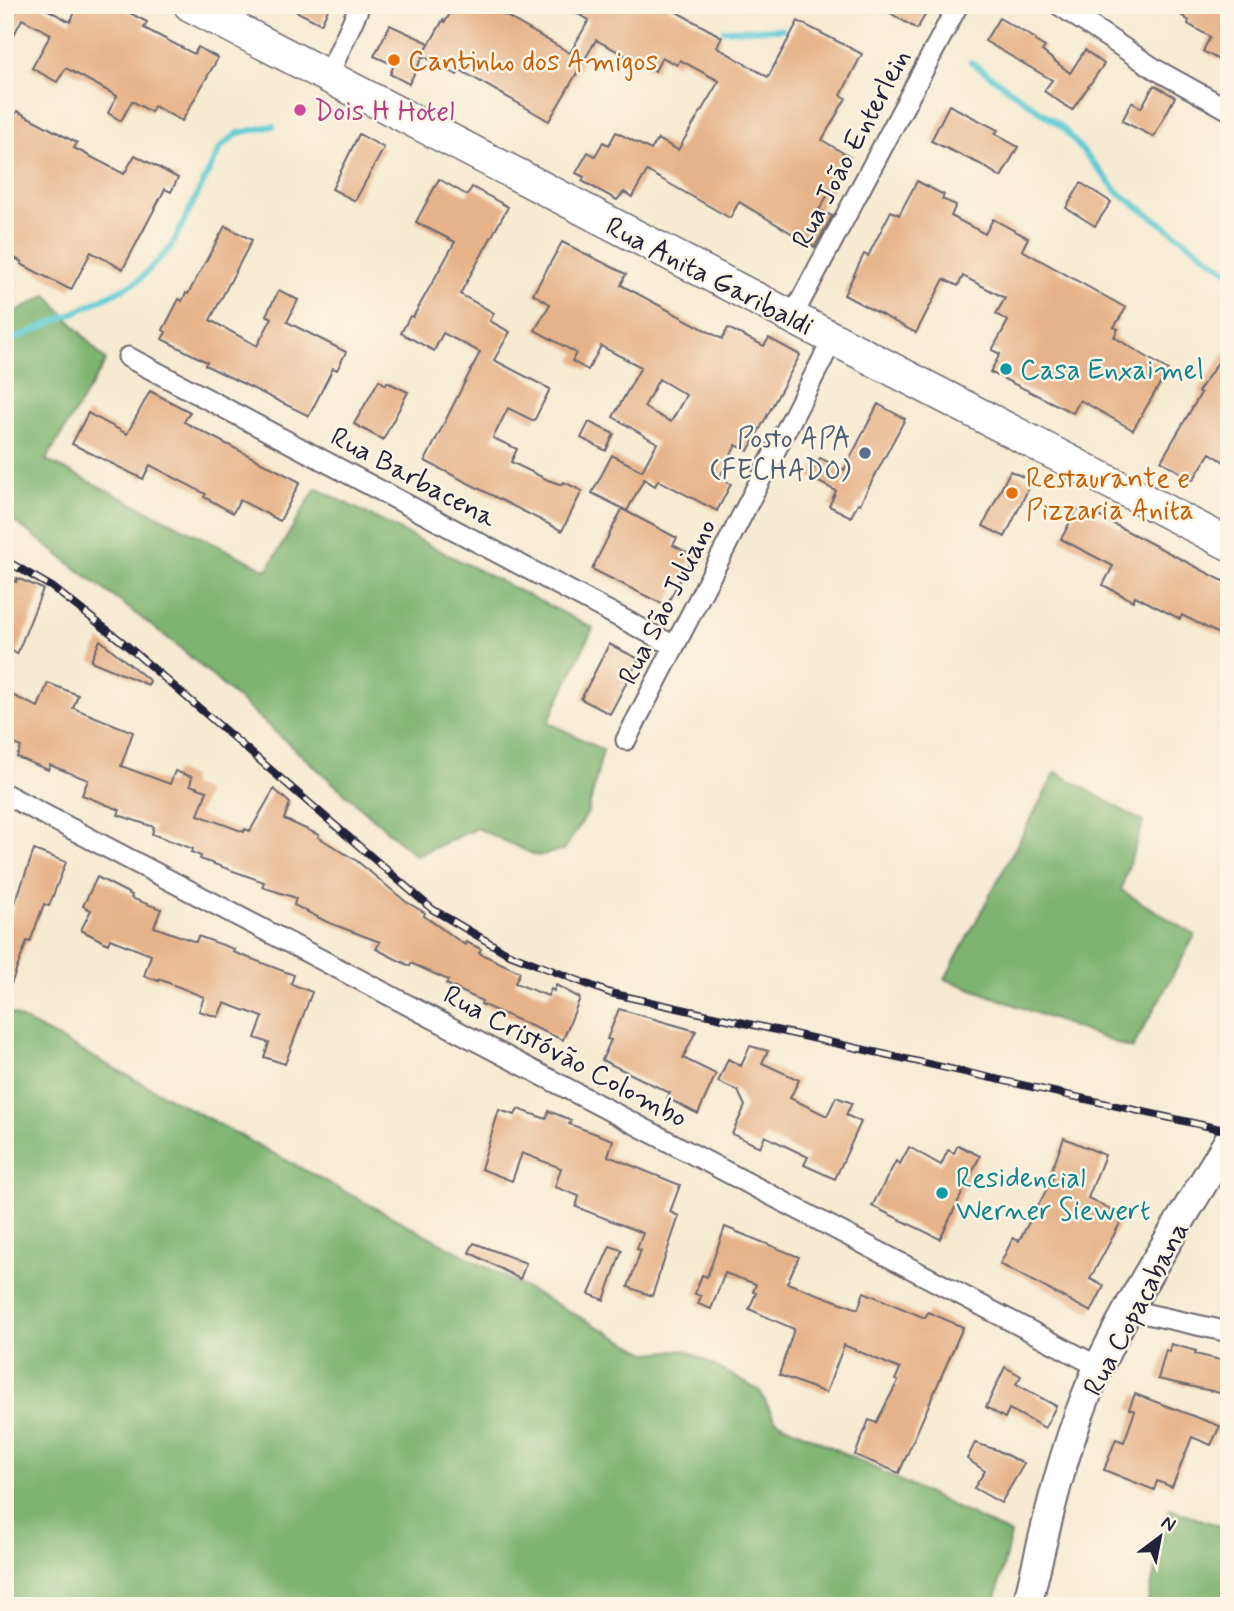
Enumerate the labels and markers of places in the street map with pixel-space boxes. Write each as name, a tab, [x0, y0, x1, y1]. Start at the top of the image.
place label: Cantinho dos Amigos	[408, 44, 658, 81]
marker: Cantinho dos Amigos	[386, 52, 402, 68]
place label: Dois H Hotel	[314, 94, 455, 131]
marker: Dois H Hotel	[292, 102, 308, 118]
place label: Casa Enxaimel	[1020, 353, 1204, 390]
marker: Casa Enxaimel	[998, 361, 1014, 377]
place label: Posto APA (FECHADO)	[710, 421, 851, 490]
marker: Posto APA (FECHADO)	[857, 445, 873, 461]
place label: Restaurante e Pizzaria Anita	[1026, 461, 1194, 530]
marker: Restaurante e Pizzaria Anita	[1004, 485, 1020, 501]
place label: Residencial Werner Siewert	[956, 1161, 1150, 1230]
marker: Residencial Werner Siewert	[934, 1185, 950, 1201]

